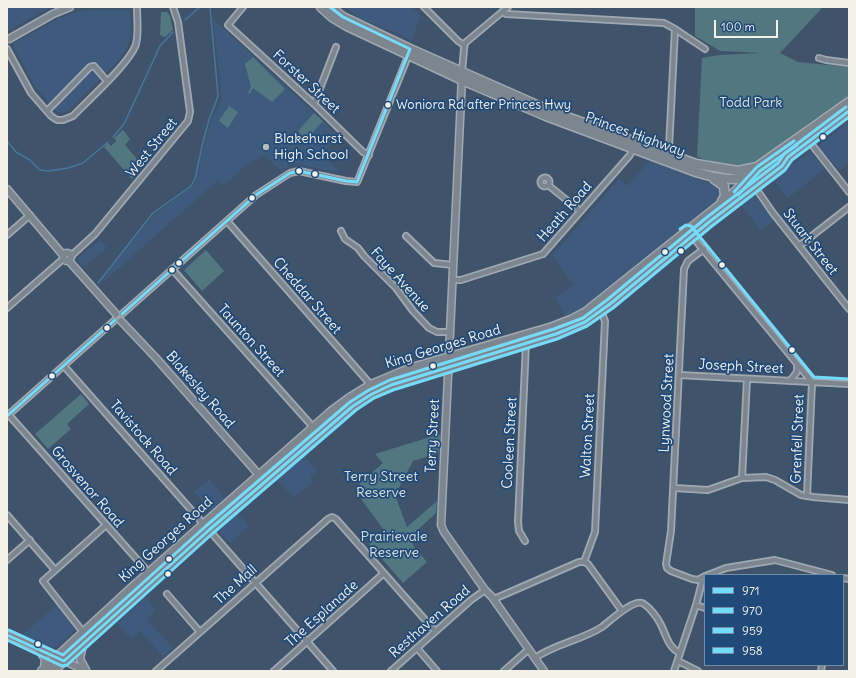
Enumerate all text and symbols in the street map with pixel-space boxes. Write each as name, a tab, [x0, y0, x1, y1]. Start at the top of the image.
scale bar	[716, 12, 780, 38]
text: 100 m	[721, 19, 755, 34]
street label: Forster Street	[269, 47, 343, 117]
park label: Todd Park	[720, 95, 782, 111]
place label: Woniora Rd after Princes Hwy	[396, 97, 571, 113]
marker: Woniora Rd after Princes Hwy	[383, 100, 393, 110]
street label: Princes Highway	[583, 109, 687, 161]
street label: West Street	[123, 115, 181, 181]
place label: Blakehurst High School	[274, 131, 348, 164]
unlabelled marker	[818, 132, 828, 142]
marker: Blakehurst High School	[261, 142, 271, 152]
unlabelled marker	[294, 166, 304, 176]
unlabelled marker	[310, 169, 320, 179]
street label: Heath Road	[534, 178, 596, 246]
unlabelled marker	[247, 193, 257, 203]
street label: Stuart Street	[779, 206, 841, 278]
street label: Faye Avenue	[367, 244, 433, 316]
unlabelled marker	[676, 246, 686, 256]
unlabelled marker	[660, 247, 670, 257]
street label: Cheddar Street	[269, 254, 345, 338]
unlabelled marker	[174, 258, 184, 268]
unlabelled marker	[717, 260, 727, 270]
unlabelled marker	[167, 265, 177, 275]
street label: Taunton Street	[214, 301, 288, 381]
street label: King Georges Road	[383, 321, 503, 373]
unlabelled marker	[102, 323, 112, 333]
unlabelled marker	[787, 345, 797, 355]
street label: Blakesley Road	[162, 348, 238, 432]
street label: Lynwood Street	[656, 353, 678, 453]
street label: Joseph Street	[698, 356, 784, 378]
unlabelled marker	[428, 361, 438, 371]
unlabelled marker	[47, 371, 57, 381]
street label: Walton Street	[577, 393, 599, 479]
street label: Grenfell Street	[788, 394, 808, 484]
street label: Tavistock Road	[106, 397, 180, 479]
street label: Cooleen Street	[499, 397, 521, 489]
street label: Terry Street	[423, 399, 443, 473]
street label: Grosvenor Road	[47, 443, 127, 531]
park label: Terry Street Reserve	[344, 469, 418, 502]
street label: King Georges Road	[116, 494, 216, 586]
park label: Prairievale Reserve	[361, 529, 427, 562]
unlabelled marker	[164, 554, 174, 564]
street label: The Mall	[211, 561, 261, 609]
unlabelled marker	[163, 569, 173, 579]
legend	[704, 574, 844, 666]
street label: The Esplanade	[282, 577, 362, 651]
street label: Resthaven Road	[386, 582, 474, 662]
text: 971	[742, 583, 760, 598]
text: 970	[742, 603, 763, 618]
text: 959	[742, 623, 763, 638]
unlabelled marker	[33, 639, 43, 649]
text: 958	[742, 643, 763, 658]

